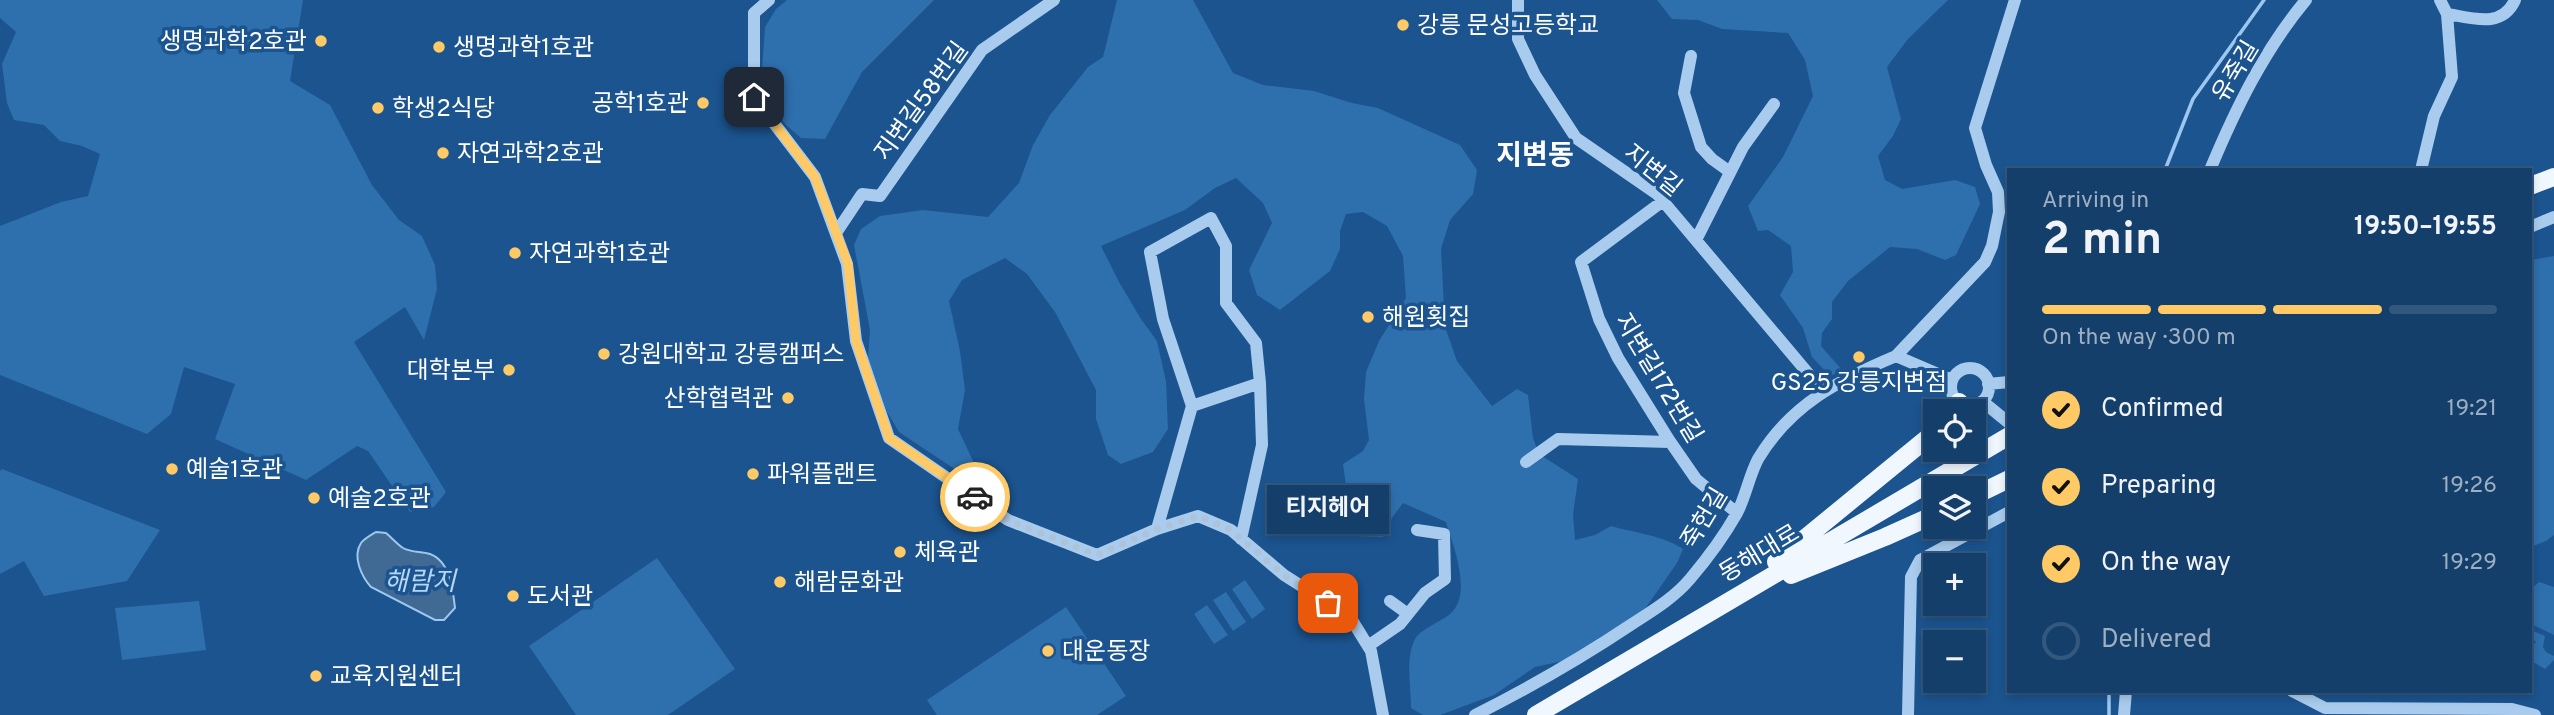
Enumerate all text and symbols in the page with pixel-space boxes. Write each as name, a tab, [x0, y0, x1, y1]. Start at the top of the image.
place label: 강릉 문성고등학교	[1417, 12, 1599, 42]
marker: 강릉 문성고등학교	[1395, 17, 1411, 33]
place label: 생명과학2호관	[160, 28, 307, 58]
marker: 생명과학2호관	[313, 33, 329, 49]
place label: 생명과학1호관	[453, 34, 594, 64]
street label: 유죽길	[2207, 36, 2267, 108]
street label: 지변길58번길	[869, 37, 976, 168]
marker: 생명과학1호관	[431, 39, 447, 55]
pin	[724, 67, 784, 127]
icon: home	[735, 78, 773, 116]
place label: 공학1호관	[592, 90, 689, 120]
place label: 학생2식당	[392, 95, 495, 125]
marker: 공학1호관	[695, 95, 711, 111]
marker: 학생2식당	[370, 100, 386, 116]
district label: 지변동	[1496, 139, 1574, 175]
street label: 지변길	[1617, 139, 1687, 204]
place label: 자연과학2호관	[457, 140, 604, 170]
marker: 자연과학2호관	[435, 145, 451, 161]
text: Arriving in	[2042, 187, 2149, 216]
text: 19:50–19:55	[2354, 211, 2497, 244]
text: 2 min	[2042, 212, 2162, 271]
place label: 자연과학1호관	[529, 240, 670, 270]
marker: 자연과학1호관	[507, 245, 523, 261]
place label: 해원횟집	[1382, 304, 1470, 334]
marker: 해원횟집	[1360, 309, 1376, 325]
street label: 지변길172번길	[1607, 309, 1708, 449]
text: On the way · 300 m	[2042, 324, 2236, 353]
place label: 강원대학교 강릉캠퍼스	[618, 341, 844, 371]
marker: 강원대학교 강릉캠퍼스	[596, 346, 612, 362]
marker: GS25 강릉지변점	[1851, 349, 1867, 365]
place label: 대학본부	[407, 357, 495, 387]
marker: 대학본부	[501, 362, 517, 378]
place label: GS25 강릉지변점	[1771, 369, 1947, 399]
place label: 산학협력관	[664, 385, 774, 415]
marker: 산학협력관	[780, 390, 796, 406]
icon: check	[2042, 391, 2080, 429]
text: Confirmed	[2101, 393, 2224, 426]
text: 19:21	[2447, 395, 2497, 424]
map controls	[1923, 399, 1986, 693]
button: locate	[1923, 399, 1986, 462]
place label: 예술1호관	[186, 456, 283, 486]
marker: 예술1호관	[164, 461, 180, 477]
place label: 파워플랜트	[767, 461, 877, 491]
courier	[940, 462, 1010, 532]
marker: 파워플랜트	[745, 466, 761, 482]
icon: check	[2042, 468, 2080, 506]
text: Preparing	[2101, 470, 2216, 503]
text: 19:26	[2442, 472, 2497, 501]
button: layers	[1923, 476, 1986, 539]
icon: car	[956, 478, 994, 516]
street label: 죽헌길	[1676, 483, 1736, 555]
callout: 티지헤어	[1267, 484, 1389, 533]
place label: 예술2호관	[328, 485, 431, 515]
marker: 예술2호관	[306, 490, 322, 506]
text: 티지헤어	[1286, 495, 1370, 524]
street label: 동해대로	[1714, 519, 1806, 590]
place label: 체육관	[914, 539, 980, 569]
marker: 체육관	[892, 544, 908, 560]
icon: check	[2042, 545, 2080, 583]
text: On the way	[2101, 547, 2231, 580]
text: 19:29	[2442, 549, 2497, 578]
button: +	[1923, 553, 1986, 616]
water label: 해람지	[384, 567, 458, 600]
place label: 해람문화관	[794, 569, 904, 599]
pin	[1298, 573, 1358, 633]
marker: 해람문화관	[772, 574, 788, 590]
place label: 도서관	[527, 583, 593, 613]
icon: bag	[1309, 584, 1347, 622]
marker: 도서관	[505, 588, 521, 604]
text: Delivered	[2101, 624, 2212, 657]
button: −	[1923, 630, 1986, 693]
place label: 대운동장	[1062, 638, 1150, 668]
marker: 대운동장	[1040, 643, 1056, 659]
place label: 교육지원센터	[330, 663, 462, 693]
marker: 교육지원센터	[308, 668, 324, 684]

